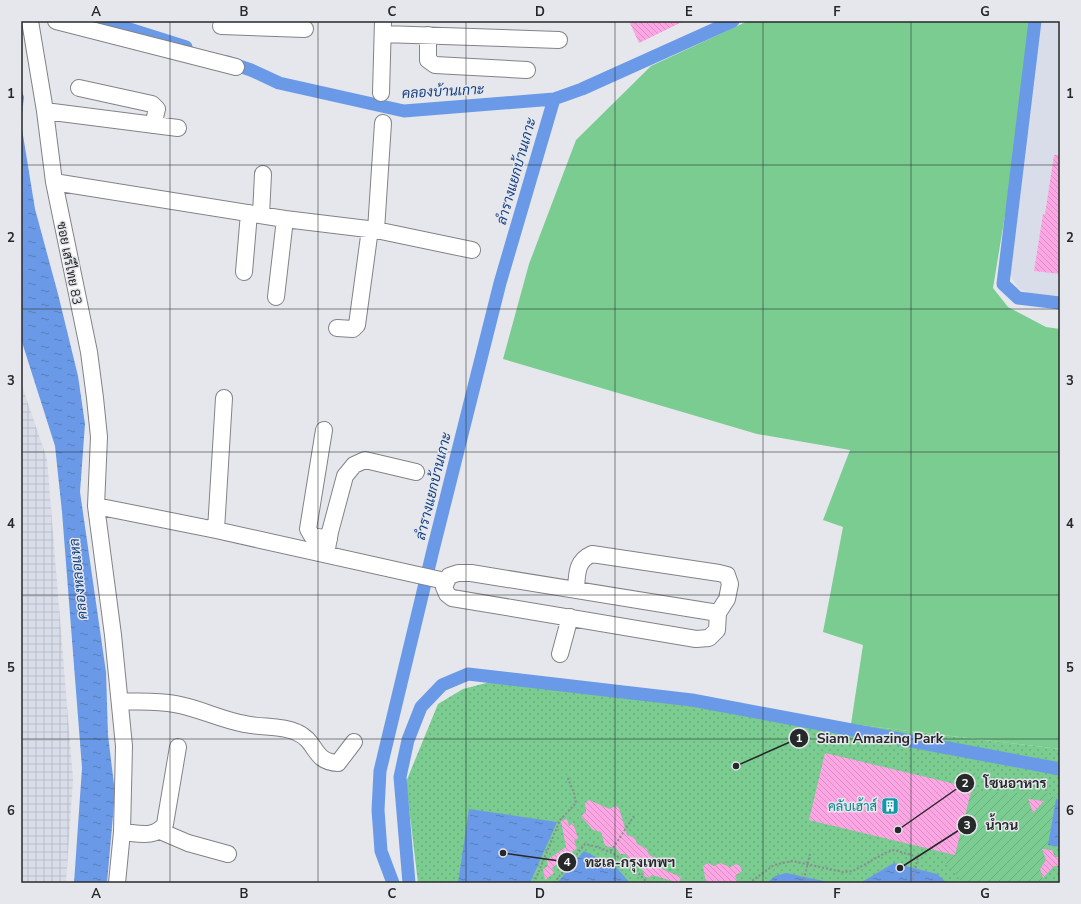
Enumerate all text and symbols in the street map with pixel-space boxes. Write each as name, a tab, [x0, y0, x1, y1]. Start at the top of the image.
text: A	[91, 3, 101, 21]
text: B	[240, 3, 249, 21]
text: C	[388, 3, 397, 21]
text: D	[535, 3, 545, 21]
text: E	[685, 3, 693, 21]
text: F	[833, 3, 841, 21]
text: G	[980, 3, 990, 21]
water label: คลองบ้านเกาะ	[401, 80, 485, 103]
text: 1	[7, 85, 15, 103]
text: 1	[1066, 85, 1074, 103]
water label: ลำรางแยกบ้านเกาะ	[492, 115, 541, 227]
street label: ซอย เสรีไทย 83	[52, 220, 87, 306]
text: 2	[7, 229, 15, 247]
text: 2	[1066, 229, 1074, 247]
text: 3	[7, 372, 15, 390]
text: 3	[1066, 372, 1074, 390]
water label: ลำรางแยกบ้านเกาะ	[411, 430, 456, 542]
text: 4	[7, 515, 15, 533]
text: 4	[1066, 515, 1074, 533]
water label: คลองหลอแหล	[65, 537, 92, 620]
text: 5	[7, 659, 15, 677]
text: 5	[1066, 659, 1074, 677]
callout: Siam Amazing Park	[789, 725, 951, 751]
text: Siam Amazing Park	[817, 729, 944, 748]
text: 1	[795, 730, 803, 746]
callout: โซนอาหาร	[955, 770, 1054, 796]
text: โซนอาหาร	[983, 774, 1046, 793]
text: 2	[961, 775, 969, 791]
building icon: คลับเฮ้าส์	[880, 796, 900, 816]
place label: คลับเฮ้าส์	[828, 797, 877, 816]
text: 6	[7, 802, 15, 820]
text: 6	[1066, 802, 1074, 820]
callout: น้ำวน	[957, 812, 1026, 838]
text: น้ำวน	[986, 813, 1018, 835]
text: 3	[963, 817, 971, 833]
callout: ทะเล-กรุงเทพฯ	[557, 849, 684, 875]
text: ทะเล-กรุงเทพฯ	[585, 853, 675, 873]
text: 4	[563, 854, 571, 870]
text: A	[91, 885, 101, 903]
text: B	[240, 885, 249, 903]
text: C	[388, 885, 397, 903]
text: D	[535, 885, 545, 903]
text: E	[685, 885, 693, 903]
text: F	[833, 885, 841, 903]
text: G	[980, 885, 990, 903]

